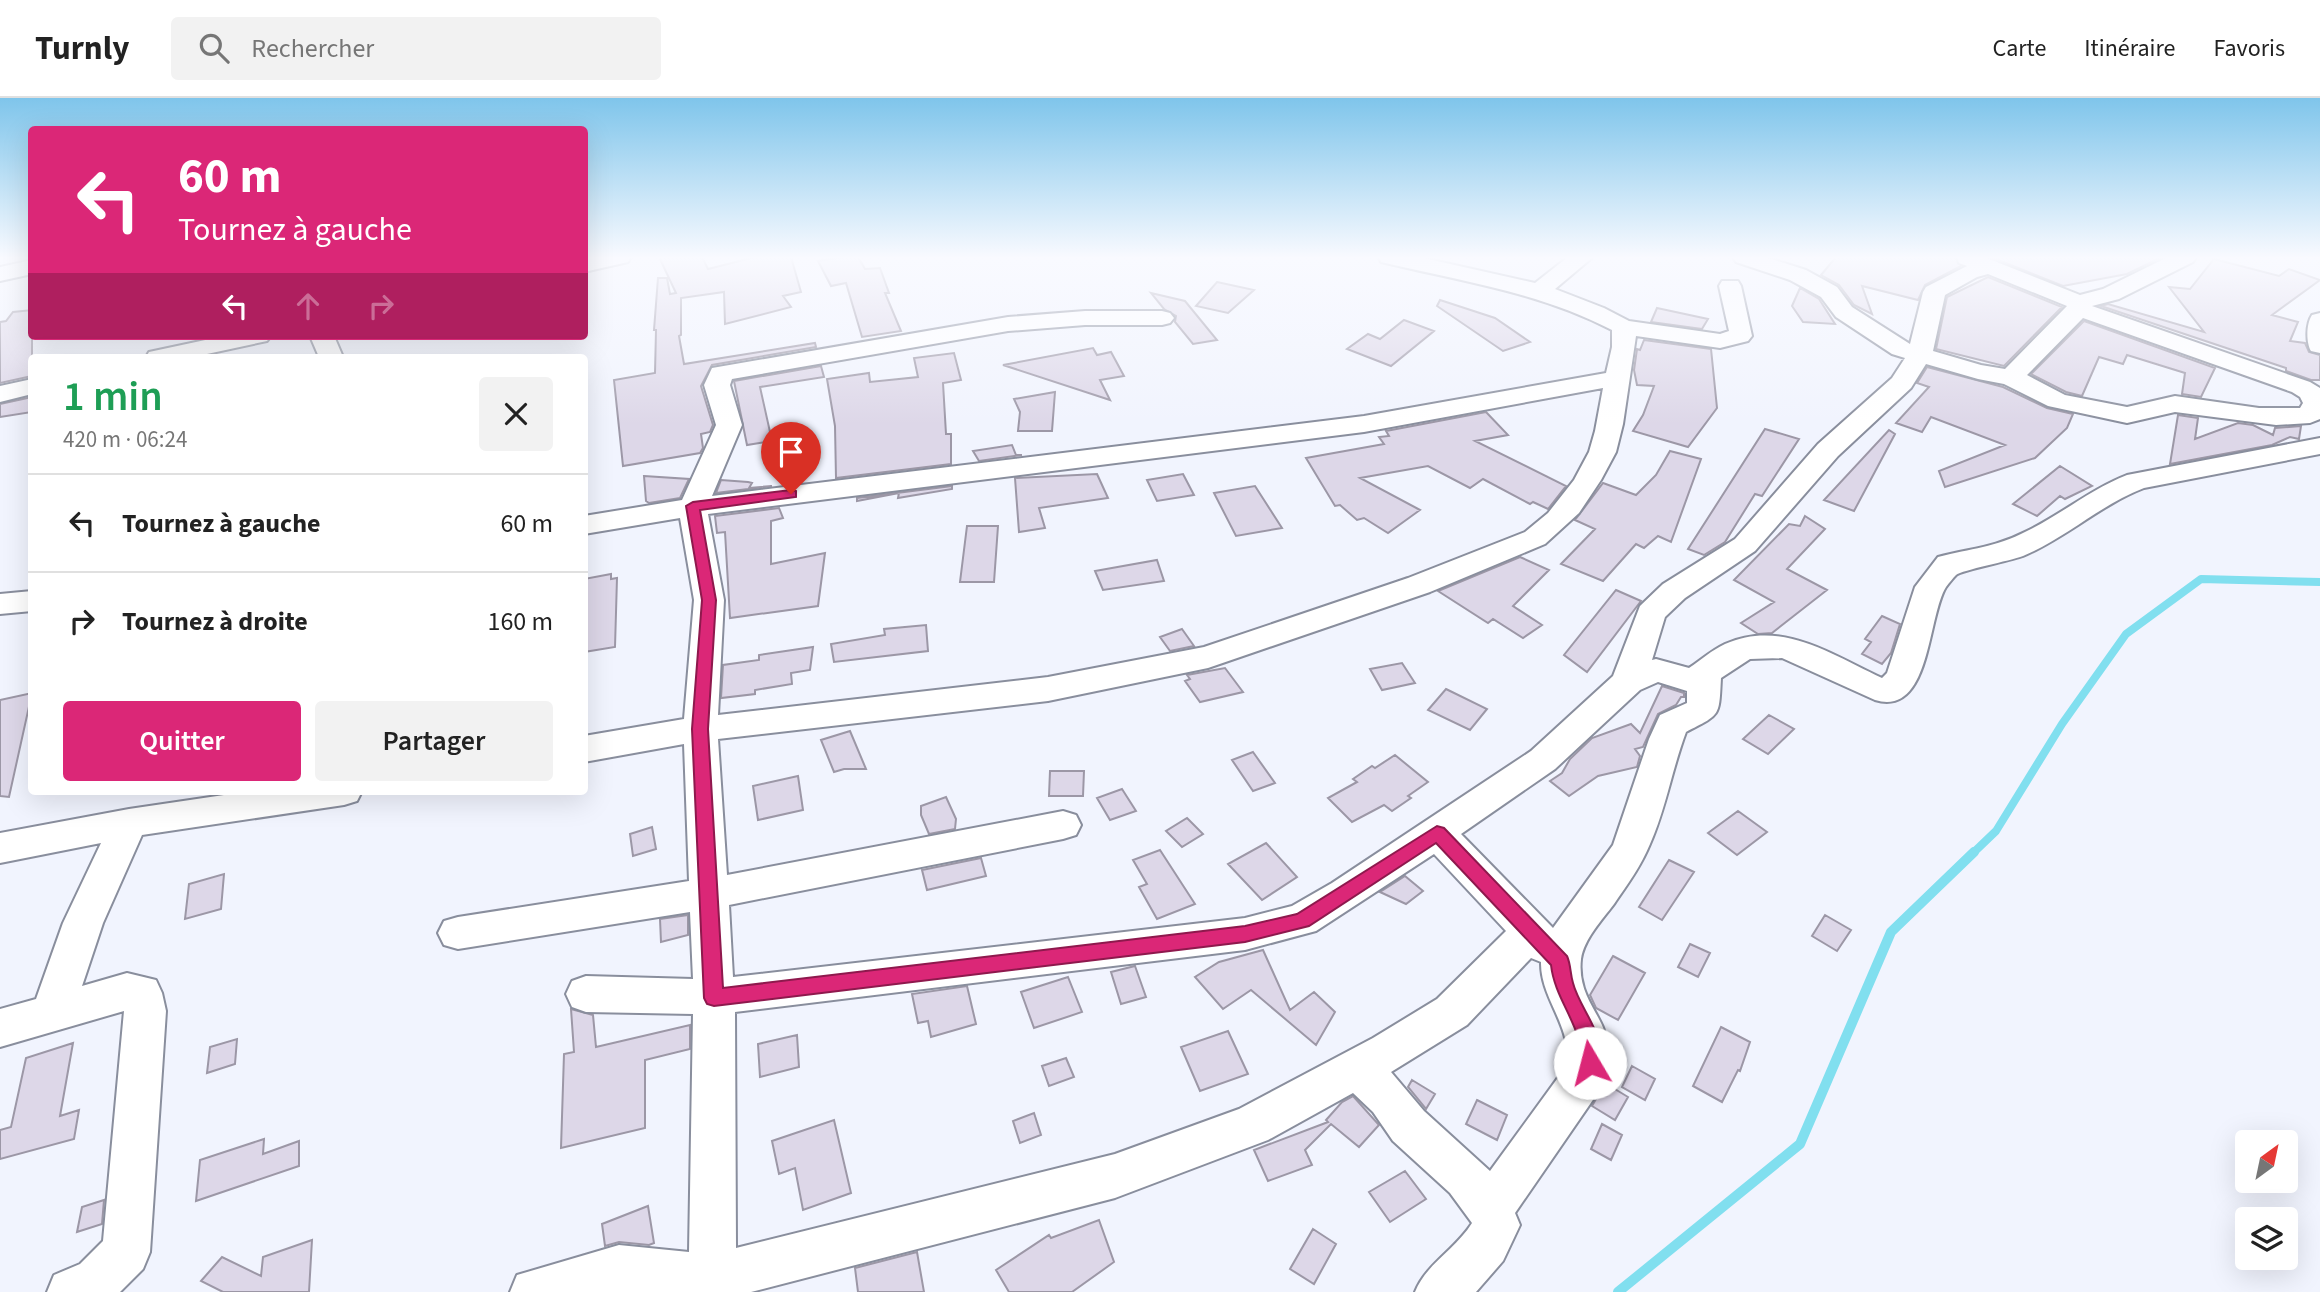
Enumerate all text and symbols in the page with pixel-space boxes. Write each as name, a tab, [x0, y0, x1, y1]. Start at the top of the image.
search box	[171, 17, 661, 80]
text: Turnly	[35, 25, 129, 72]
icon: search	[195, 29, 233, 67]
text: Rechercher	[251, 30, 374, 67]
text: Carte	[1992, 31, 2046, 66]
text: Itinéraire	[2084, 31, 2175, 66]
text: Favoris	[2213, 31, 2285, 66]
text: 60 m	[178, 142, 282, 212]
icon: left	[63, 154, 154, 245]
text: Tournez à gauche	[178, 207, 412, 253]
icon: left	[216, 287, 254, 325]
icon: ahead	[289, 287, 327, 325]
icon: right	[362, 287, 400, 325]
text: 1 min	[63, 367, 163, 427]
button: close	[479, 377, 553, 451]
pin	[761, 422, 821, 494]
text: 420 m · 06:24	[63, 423, 187, 456]
icon: arrive	[772, 433, 810, 471]
icon: left	[63, 504, 101, 542]
text: Tournez à gauche	[122, 505, 321, 542]
text: 60 m	[500, 505, 553, 542]
icon: right	[63, 602, 101, 640]
text: Tournez à droite	[122, 603, 308, 640]
text: 160 m	[487, 603, 553, 640]
button: Quitter	[63, 701, 301, 781]
button: Partager	[315, 701, 553, 781]
position arrow	[1553, 1026, 1627, 1100]
north arrow	[2235, 1130, 2298, 1194]
map controls	[2235, 1130, 2298, 1270]
button: layers	[2235, 1207, 2298, 1270]

